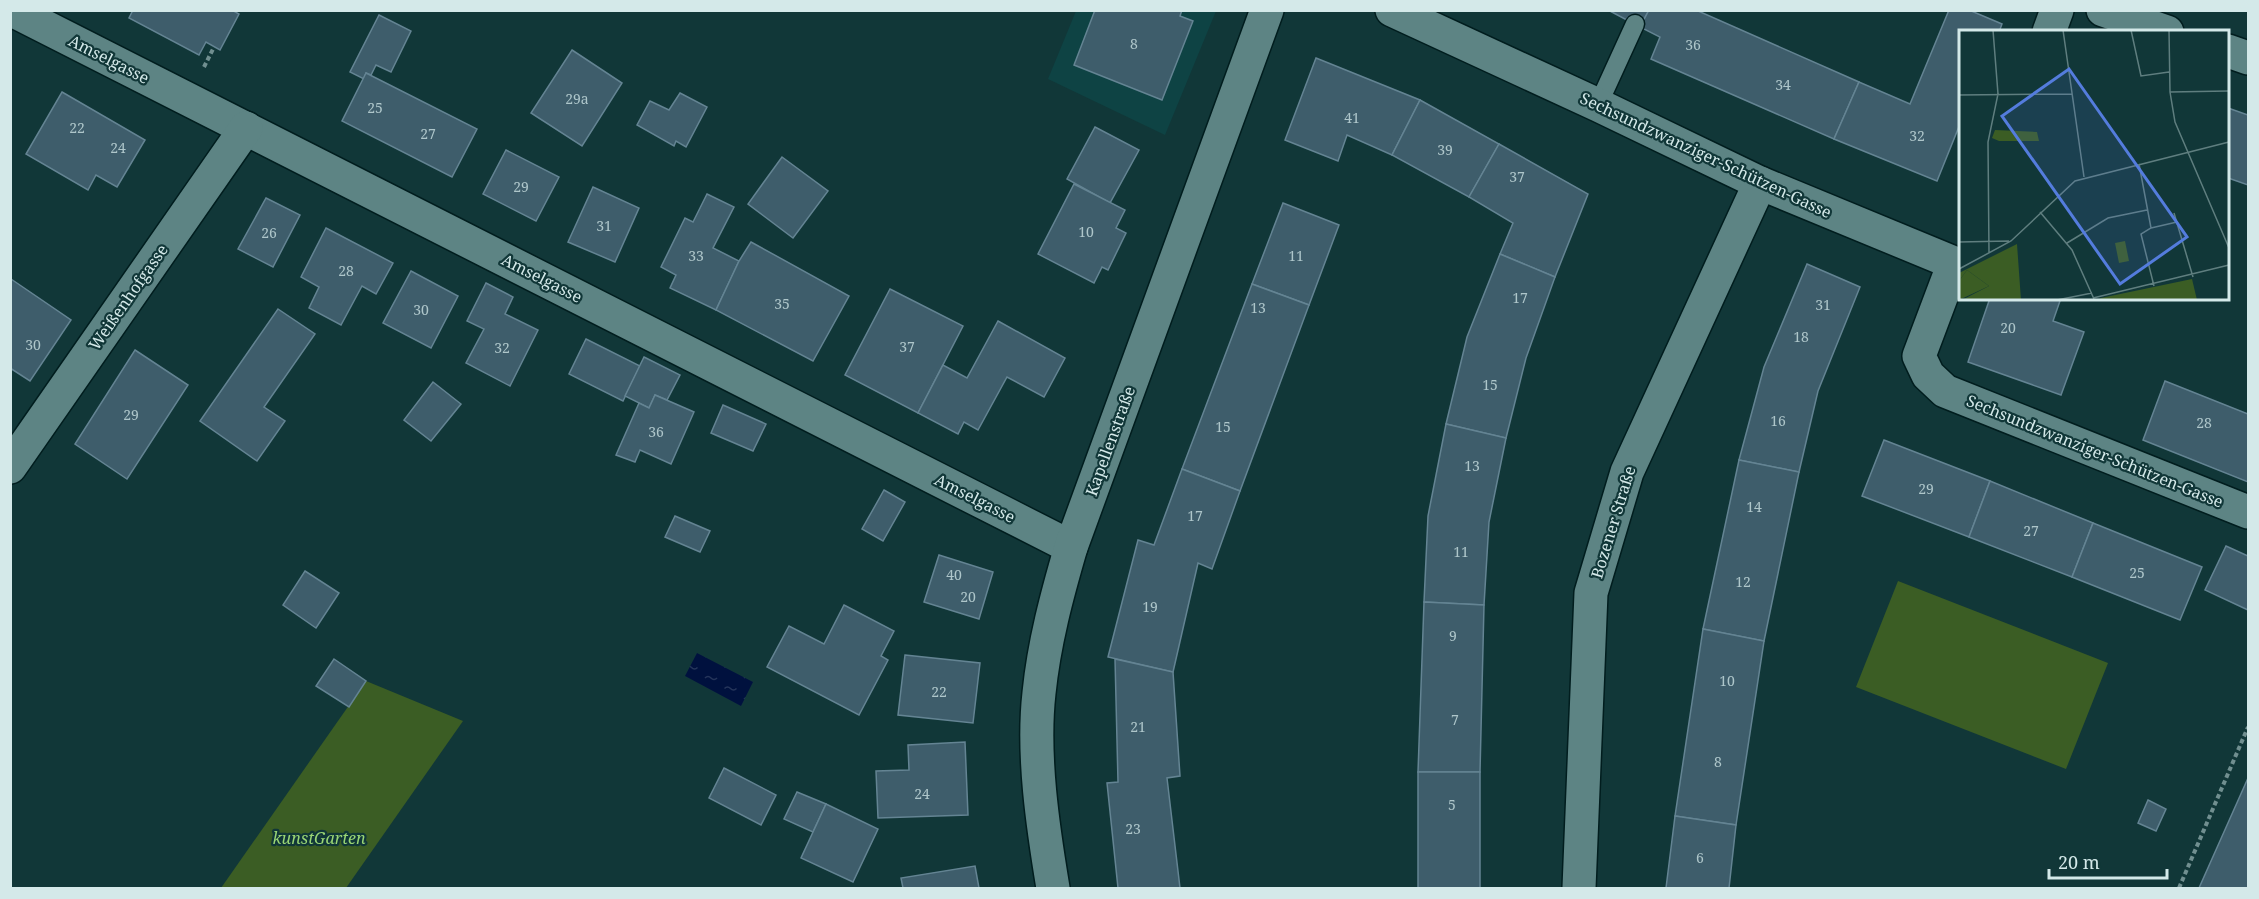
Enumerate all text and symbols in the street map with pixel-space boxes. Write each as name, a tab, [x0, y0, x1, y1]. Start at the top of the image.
street label: Amselgasse	[65, 29, 153, 89]
inset map	[1959, 30, 2229, 300]
house number: 8	[1130, 34, 1138, 53]
house number: 36	[1685, 35, 1701, 54]
house number: 34	[1775, 75, 1791, 94]
street label: Sechsundzwanziger-Schützen-Gasse	[1577, 87, 1835, 223]
house number: 29a	[565, 89, 589, 108]
house number: 25	[367, 98, 383, 117]
house number: 41	[1344, 108, 1360, 127]
house number: 22	[69, 118, 85, 137]
house number: 27	[420, 124, 436, 143]
house number: 32	[1909, 126, 1925, 145]
house number: 24	[110, 138, 126, 157]
house number: 39	[1437, 140, 1453, 159]
house number: 37	[1509, 167, 1525, 186]
house number: 29	[513, 177, 529, 196]
house number: 31	[596, 216, 612, 235]
house number: 10	[1078, 222, 1094, 241]
house number: 26	[261, 223, 277, 242]
street label: Weißenhofgasse	[83, 240, 173, 354]
house number: 33	[688, 246, 704, 265]
house number: 11	[1288, 246, 1304, 265]
street label: Amselgasse	[498, 248, 586, 308]
house number: 28	[338, 261, 354, 280]
house number: 17	[1512, 288, 1528, 307]
house number: 35	[774, 294, 790, 313]
house number: 31	[1815, 295, 1831, 314]
house number: 13	[1250, 298, 1266, 317]
house number: 30	[413, 300, 429, 319]
house number: 20	[2000, 318, 2016, 337]
house number: 18	[1793, 327, 1809, 346]
house number: 30	[25, 335, 41, 354]
house number: 37	[899, 337, 915, 356]
house number: 32	[494, 338, 510, 357]
house number: 15	[1482, 375, 1498, 394]
street label: Kapellenstraße	[1080, 383, 1140, 499]
street label: Sechsundzwanziger-Schützen-Gasse	[1963, 389, 2227, 513]
house number: 29	[123, 405, 139, 424]
house number: 16	[1770, 411, 1786, 430]
house number: 28	[2196, 413, 2212, 432]
house number: 15	[1215, 417, 1231, 436]
house number: 36	[648, 422, 664, 441]
house number: 13	[1464, 456, 1480, 475]
street label: Bozener Straße	[1585, 463, 1641, 581]
street label: Amselgasse	[931, 468, 1019, 528]
house number: 29	[1918, 479, 1934, 498]
house number: 14	[1746, 497, 1762, 516]
house number: 17	[1187, 506, 1203, 525]
house number: 27	[2023, 521, 2039, 540]
house number: 11	[1453, 542, 1469, 561]
house number: 25	[2129, 563, 2145, 582]
house number: 40	[946, 565, 962, 584]
house number: 12	[1735, 572, 1751, 591]
house number: 20	[960, 587, 976, 606]
house number: 19	[1142, 597, 1158, 616]
house number: 9	[1449, 626, 1457, 645]
house number: 10	[1719, 671, 1735, 690]
house number: 22	[931, 682, 947, 701]
house number: 7	[1451, 710, 1459, 729]
house number: 21	[1130, 717, 1146, 736]
house number: 8	[1714, 752, 1722, 771]
house number: 24	[914, 784, 930, 803]
house number: 5	[1448, 795, 1456, 814]
house number: 23	[1125, 819, 1141, 838]
park label: kunstGarten	[272, 827, 366, 849]
scale bar	[2049, 842, 2168, 880]
house number: 6	[1696, 848, 1704, 867]
text: 20 m	[2058, 850, 2100, 874]

